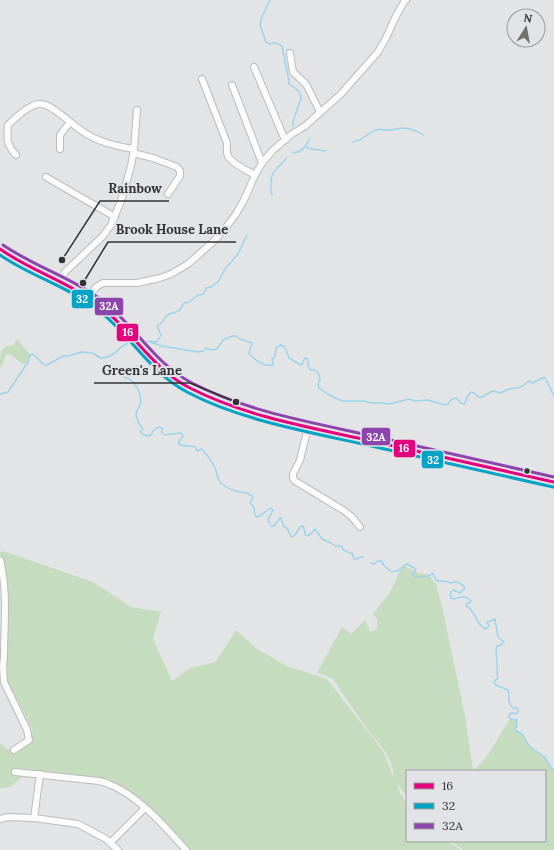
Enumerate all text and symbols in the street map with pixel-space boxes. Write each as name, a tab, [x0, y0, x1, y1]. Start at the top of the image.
north arrow	[506, 8, 546, 48]
text: N	[522, 10, 534, 26]
callout: Rainbow	[100, 176, 169, 201]
text: Rainbow	[108, 180, 162, 197]
callout: Brook House Lane	[108, 217, 236, 242]
text: Brook House Lane	[116, 221, 228, 238]
line badge: 32	[71, 289, 94, 309]
text: 32	[76, 292, 88, 306]
line badge: 32A	[94, 297, 124, 316]
text: 32A	[99, 299, 119, 313]
line badge: 16	[116, 323, 139, 342]
text: 16	[123, 325, 133, 339]
callout: Green's Lane	[94, 358, 190, 383]
text: Green's Lane	[102, 362, 182, 379]
line badge: 32A	[361, 427, 391, 446]
text: 32A	[366, 430, 386, 444]
line badge: 16	[393, 439, 416, 458]
text: 16	[399, 441, 409, 455]
line badge: 32	[421, 450, 444, 469]
text: 32	[427, 453, 439, 467]
unlabelled marker	[522, 466, 532, 476]
legend	[406, 770, 546, 842]
text: 16	[442, 778, 453, 793]
text: 32	[442, 798, 455, 813]
text: 32A	[442, 818, 463, 833]

